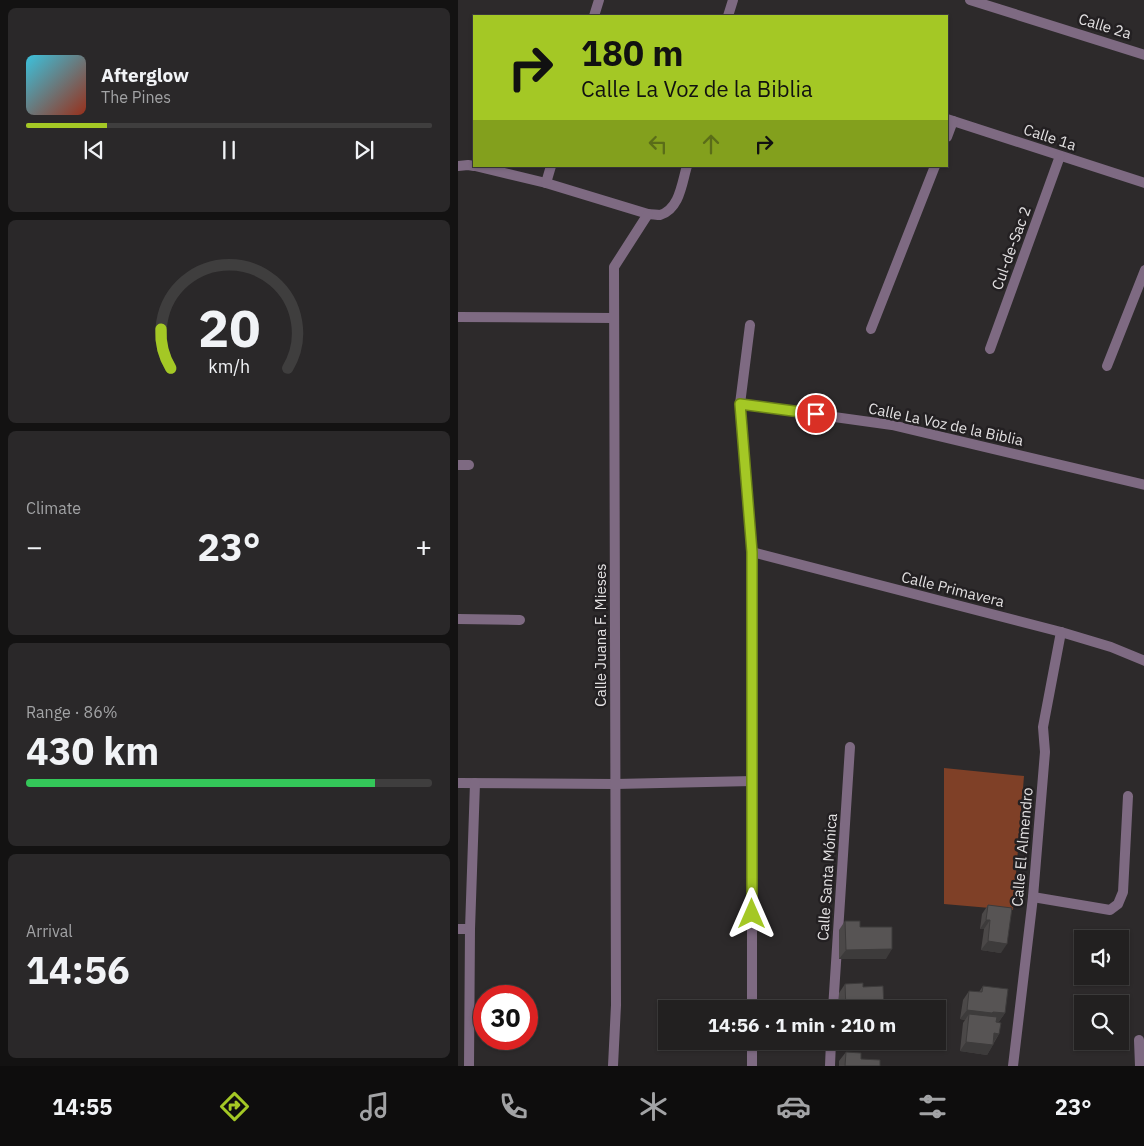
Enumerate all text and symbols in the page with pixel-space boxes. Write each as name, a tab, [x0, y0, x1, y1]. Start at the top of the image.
street label: Calle 2a	[1076, 9, 1134, 43]
text: 180 m	[581, 30, 684, 76]
icon: right	[498, 35, 563, 100]
text: Afterglow	[101, 63, 189, 87]
text: Calle La Voz de la Biblia	[581, 74, 813, 103]
text: The Pines	[101, 87, 171, 107]
street label: Calle 1a	[1021, 120, 1079, 154]
icon: left	[644, 130, 672, 158]
icon: ahead	[697, 130, 725, 158]
icon: right	[750, 130, 778, 158]
icon: previous	[80, 136, 108, 164]
icon: pause	[215, 136, 243, 164]
icon: next	[350, 136, 378, 164]
street label: Cul-de-Sac 2	[987, 204, 1035, 292]
text: 20	[198, 294, 260, 361]
text: km/h	[208, 355, 250, 378]
pin	[795, 393, 837, 435]
street label: Calle La Voz de la Biblia	[867, 398, 1025, 450]
icon: arrive	[802, 400, 830, 428]
text: Climate	[26, 498, 81, 518]
text: 23°	[197, 522, 261, 571]
text: −	[26, 528, 43, 565]
text: +	[415, 528, 432, 565]
street label: Calle Juana F. Mieses	[591, 563, 610, 707]
street label: Calle Primavera	[900, 567, 1006, 611]
text: Range · 86%	[26, 702, 118, 722]
text: 430 km	[26, 726, 159, 775]
street label: Calle El Almendro	[1007, 787, 1037, 907]
street label: Calle Santa Mónica	[813, 813, 841, 941]
position arrow	[725, 887, 777, 939]
text: Arrival	[26, 921, 73, 941]
map controls	[1074, 930, 1129, 1050]
button: sound	[1074, 930, 1129, 985]
text: 14:56	[26, 945, 130, 994]
speed limit sign: 30	[473, 985, 538, 1050]
button: search	[1074, 995, 1129, 1050]
text: 14:56 · 1 min · 210 m	[708, 1013, 896, 1037]
icon: directions	[217, 1089, 252, 1124]
icon: music	[357, 1089, 392, 1124]
icon: phone	[496, 1089, 531, 1124]
icon: climate	[636, 1089, 671, 1124]
icon: car	[776, 1089, 811, 1124]
icon: filters	[915, 1089, 950, 1124]
text: 14:55	[52, 1092, 112, 1121]
text: 23°	[1055, 1092, 1092, 1121]

